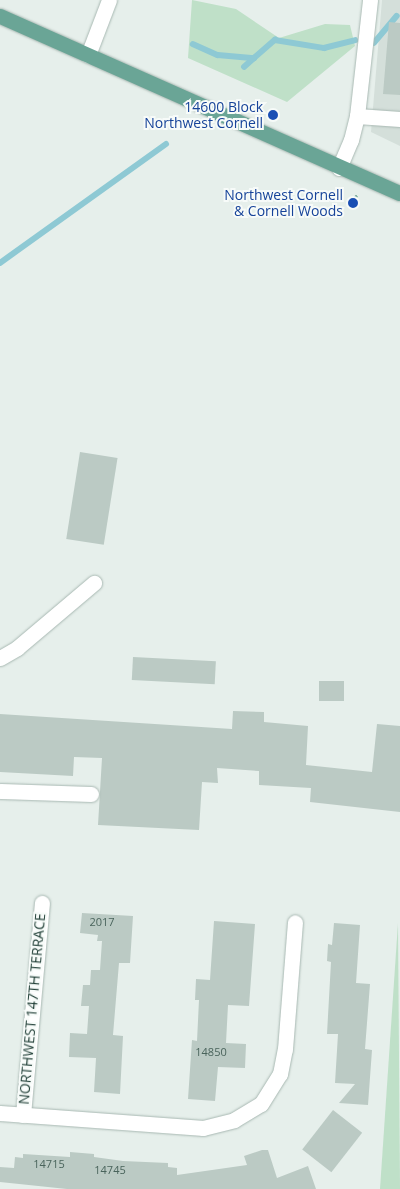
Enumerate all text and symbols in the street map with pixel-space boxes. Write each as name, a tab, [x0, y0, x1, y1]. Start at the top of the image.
place label: 14600 Block Northwest Cornell	[144, 99, 263, 132]
marker: 14600 Block Northwest Cornell	[267, 109, 279, 121]
place label: Northwest Cornell & Cornell Woods	[224, 187, 343, 220]
marker: Northwest Cornell & Cornell Woods	[347, 197, 359, 209]
street label: NORTHWEST 147TH TERRACE	[15, 913, 49, 1105]
house number: 2017	[89, 915, 115, 929]
house number: 14850	[195, 1045, 227, 1059]
house number: 14715	[33, 1157, 65, 1171]
house number: 14745	[94, 1163, 126, 1177]

